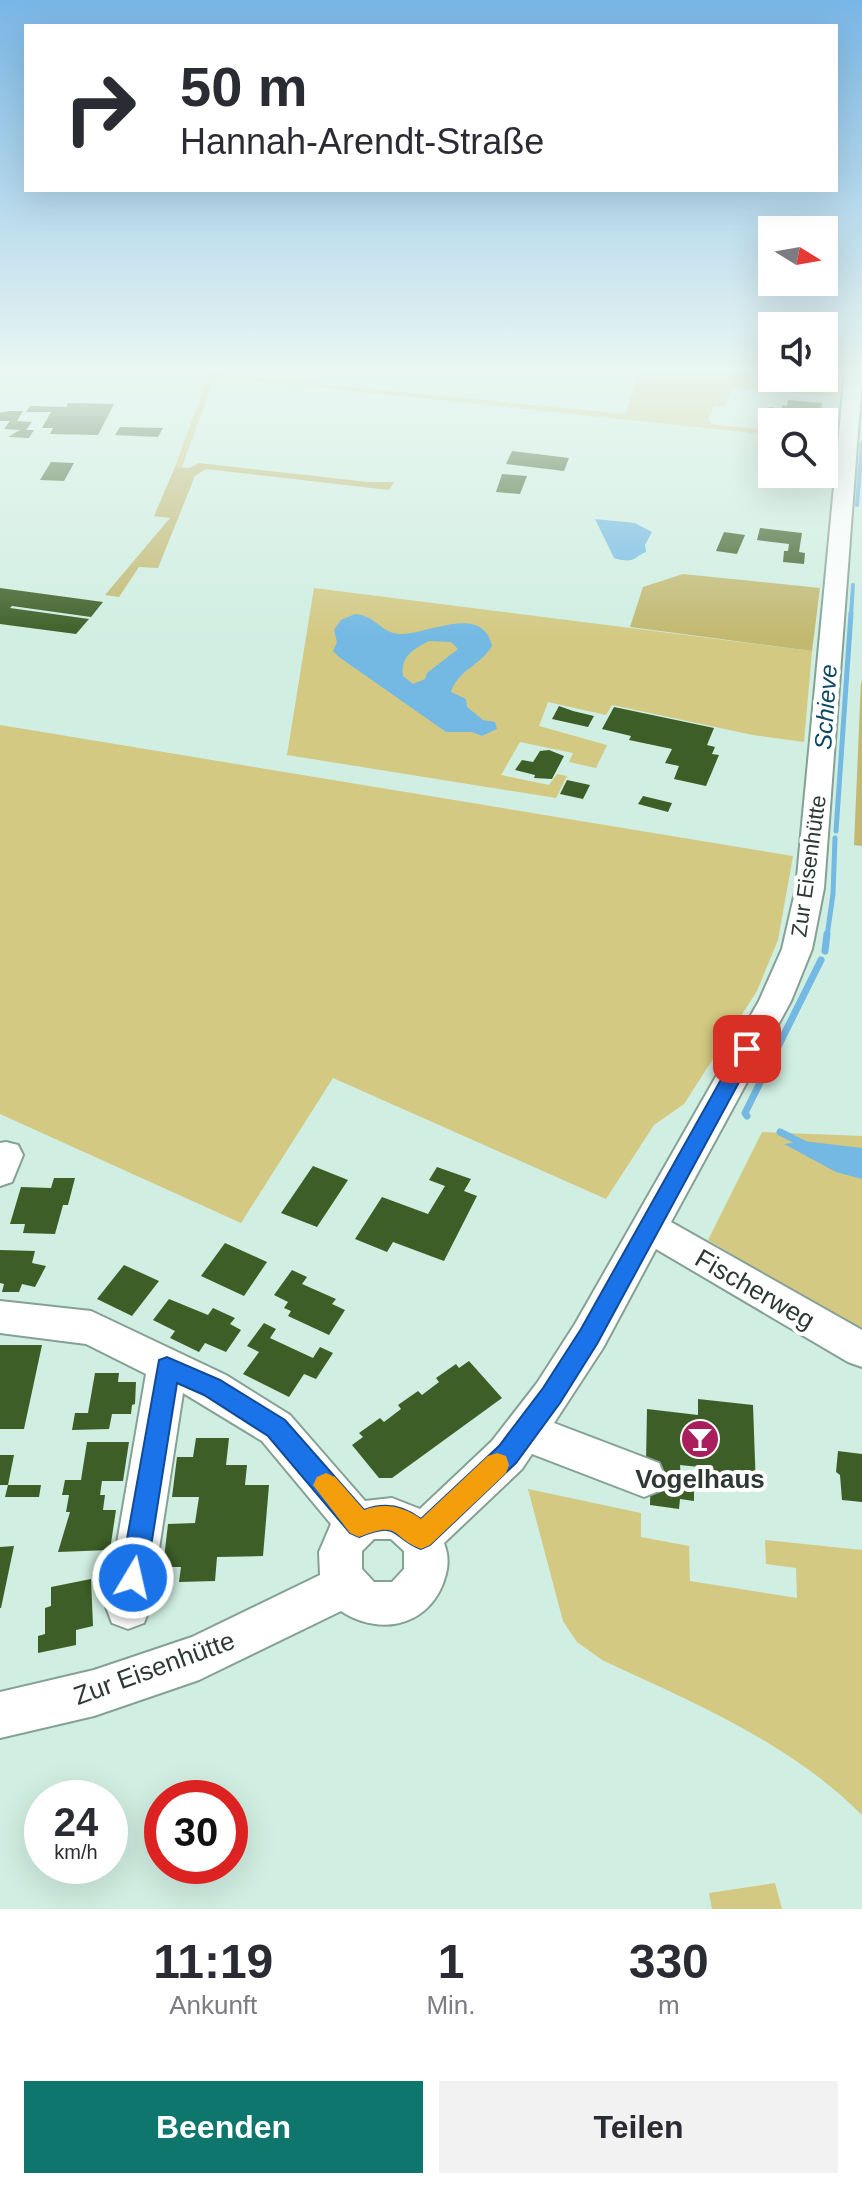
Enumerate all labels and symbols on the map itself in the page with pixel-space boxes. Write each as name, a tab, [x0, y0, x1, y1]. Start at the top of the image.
north arrow	[758, 216, 838, 296]
water label: Schieve	[809, 663, 842, 750]
street label: Zur Eisenhütte	[786, 793, 831, 939]
pin	[713, 1015, 781, 1083]
street label: Fischerweg	[690, 1243, 820, 1335]
bar icon: Vogelhaus	[679, 1418, 721, 1460]
place label: Vogelhaus	[635, 1464, 765, 1494]
position arrow	[91, 1536, 175, 1620]
street label: Zur Eisenhütte	[69, 1625, 239, 1711]
speed limit sign: 30	[144, 1780, 248, 1884]

